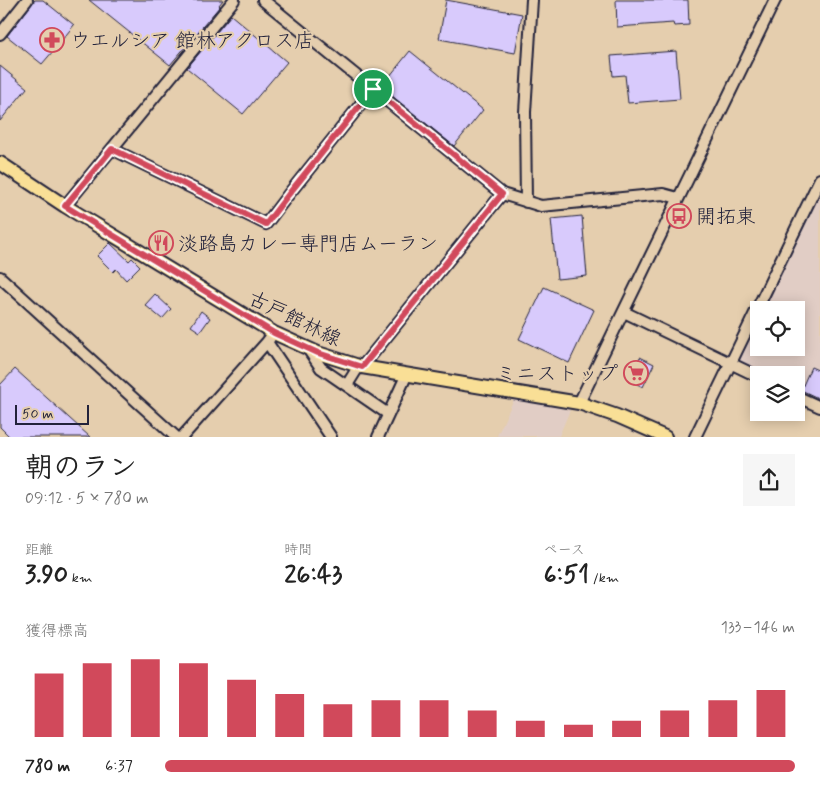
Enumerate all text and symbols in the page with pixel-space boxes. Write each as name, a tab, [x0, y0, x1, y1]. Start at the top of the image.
pharmacy icon: ウエルシア 館林アクロス店	[39, 27, 65, 53]
place label: ウエルシア 館林アクロス店	[70, 28, 314, 55]
pin	[352, 68, 394, 110]
icon: arrive	[359, 75, 387, 103]
bus stop icon: 開拓東	[666, 203, 692, 229]
place label: 開拓東	[696, 204, 756, 231]
restaurant icon: 淡路島カレー専門店ムーラン	[148, 230, 174, 256]
place label: 淡路島カレー専門店ムーラン	[178, 231, 438, 258]
street label: 古戸館林線	[243, 285, 345, 353]
map controls	[750, 301, 805, 421]
button: locate	[750, 301, 805, 356]
supermarket icon: ミニストップ	[623, 360, 649, 386]
place label: ミニストップ	[496, 361, 618, 388]
button: layers	[750, 366, 805, 421]
scale bar	[15, 402, 89, 425]
text: 50 m	[22, 405, 53, 423]
text: 朝のラン	[25, 450, 137, 487]
button: share	[743, 454, 795, 506]
text: 09:12 · 5 × 780 m	[25, 488, 149, 509]
text: 距離	[25, 541, 53, 559]
text: 時間	[284, 541, 312, 559]
text: ペース	[544, 541, 585, 559]
text: 3.90	[25, 559, 68, 592]
text: 26:43	[284, 559, 342, 592]
text: 6:51	[544, 559, 589, 592]
text: km	[68, 569, 92, 587]
text: /km	[589, 569, 619, 587]
text: 133–146 m	[721, 617, 795, 638]
text: 獲得標高	[25, 621, 89, 642]
text: 780 m	[25, 756, 70, 777]
text: 6:37	[105, 756, 133, 777]

